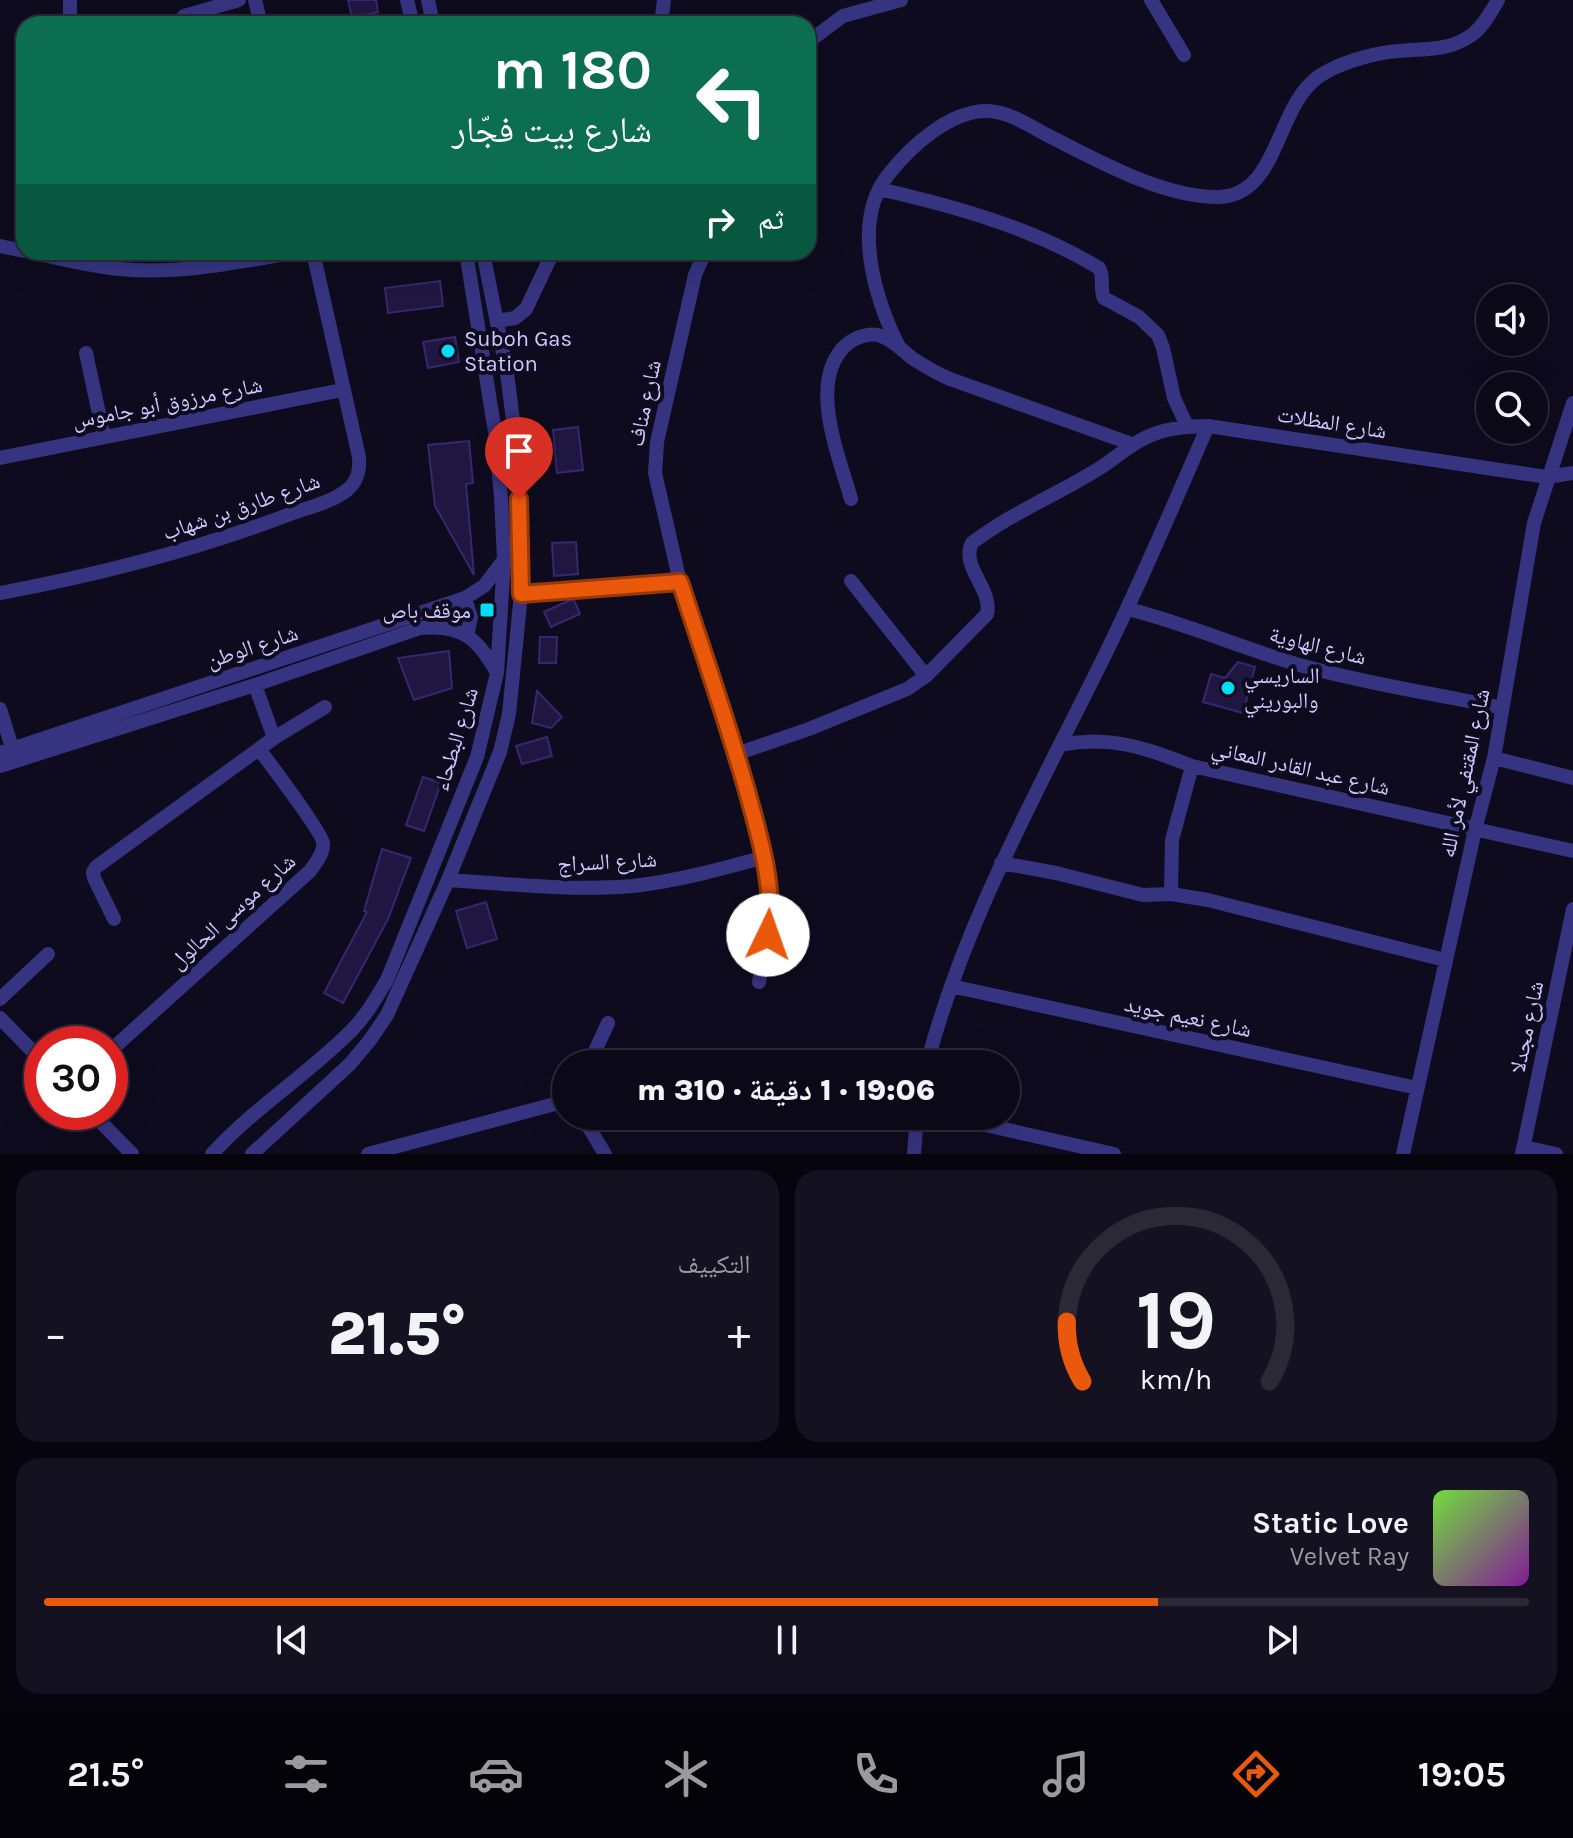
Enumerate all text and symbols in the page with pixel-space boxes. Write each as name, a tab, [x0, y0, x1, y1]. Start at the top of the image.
text: 180 m	[493, 37, 652, 102]
icon: left	[680, 48, 784, 152]
text: شارع بيت فجّار	[452, 109, 652, 151]
icon: right	[698, 200, 742, 244]
text: ثم	[758, 201, 784, 237]
map controls	[1476, 284, 1548, 444]
button: sound	[1476, 284, 1548, 356]
place label: Suboh Gas Station	[464, 326, 572, 377]
marker: Suboh Gas Station	[439, 342, 457, 360]
street label: شارع مناف	[623, 358, 667, 449]
street label: شارع مرزوق أبو جاموس	[70, 371, 264, 434]
button: search	[1476, 372, 1548, 444]
street label: شارع المظلات	[1275, 402, 1388, 444]
pin	[485, 417, 553, 499]
icon: arrive	[497, 429, 541, 473]
street label: شارع طارق بن شهاب	[159, 468, 323, 546]
place label: موقف باص	[383, 598, 471, 624]
marker: موقف باص	[478, 601, 496, 619]
street label: شارع الوطن	[203, 620, 301, 674]
street label: شارع الهاوية	[1267, 621, 1369, 671]
place label: الساريسي والبوريني	[1244, 663, 1320, 718]
marker: الساريسي والبوريني	[1219, 679, 1237, 697]
street label: شارع البطحاء	[428, 684, 484, 794]
street label: شارع المقتفي لأمر الله	[1434, 686, 1499, 861]
street label: شارع عبد القادر المعاني	[1208, 735, 1392, 805]
street label: شارع السراج	[557, 846, 657, 878]
street label: شارع موسى الحالول	[164, 848, 301, 975]
position arrow	[726, 893, 810, 977]
street label: شارع مجدلا	[1505, 979, 1549, 1076]
street label: شارع نعيم جويد	[1122, 991, 1254, 1044]
speed limit sign: 30	[24, 1026, 128, 1130]
text: 19:06 · 1 دقيقة · 310 m	[637, 1072, 935, 1108]
text: التكييف	[678, 1249, 751, 1280]
text: 19	[1136, 1272, 1216, 1369]
text: 21.5°	[328, 1299, 467, 1369]
text: −	[44, 1309, 67, 1360]
text: +	[727, 1309, 750, 1360]
text: km/h	[1140, 1363, 1212, 1396]
text: Static Love	[1252, 1505, 1409, 1541]
text: Velvet Ray	[1290, 1541, 1409, 1572]
icon: previous	[270, 1618, 314, 1662]
icon: pause	[765, 1618, 809, 1662]
icon: next	[1260, 1618, 1304, 1662]
icon: filters	[278, 1746, 334, 1802]
icon: car	[468, 1746, 524, 1802]
icon: climate	[658, 1746, 714, 1802]
icon: phone	[848, 1746, 904, 1802]
icon: music	[1038, 1746, 1094, 1802]
icon: directions	[1228, 1746, 1284, 1802]
text: 21.5°	[67, 1753, 144, 1795]
text: 19:05	[1418, 1753, 1506, 1795]

